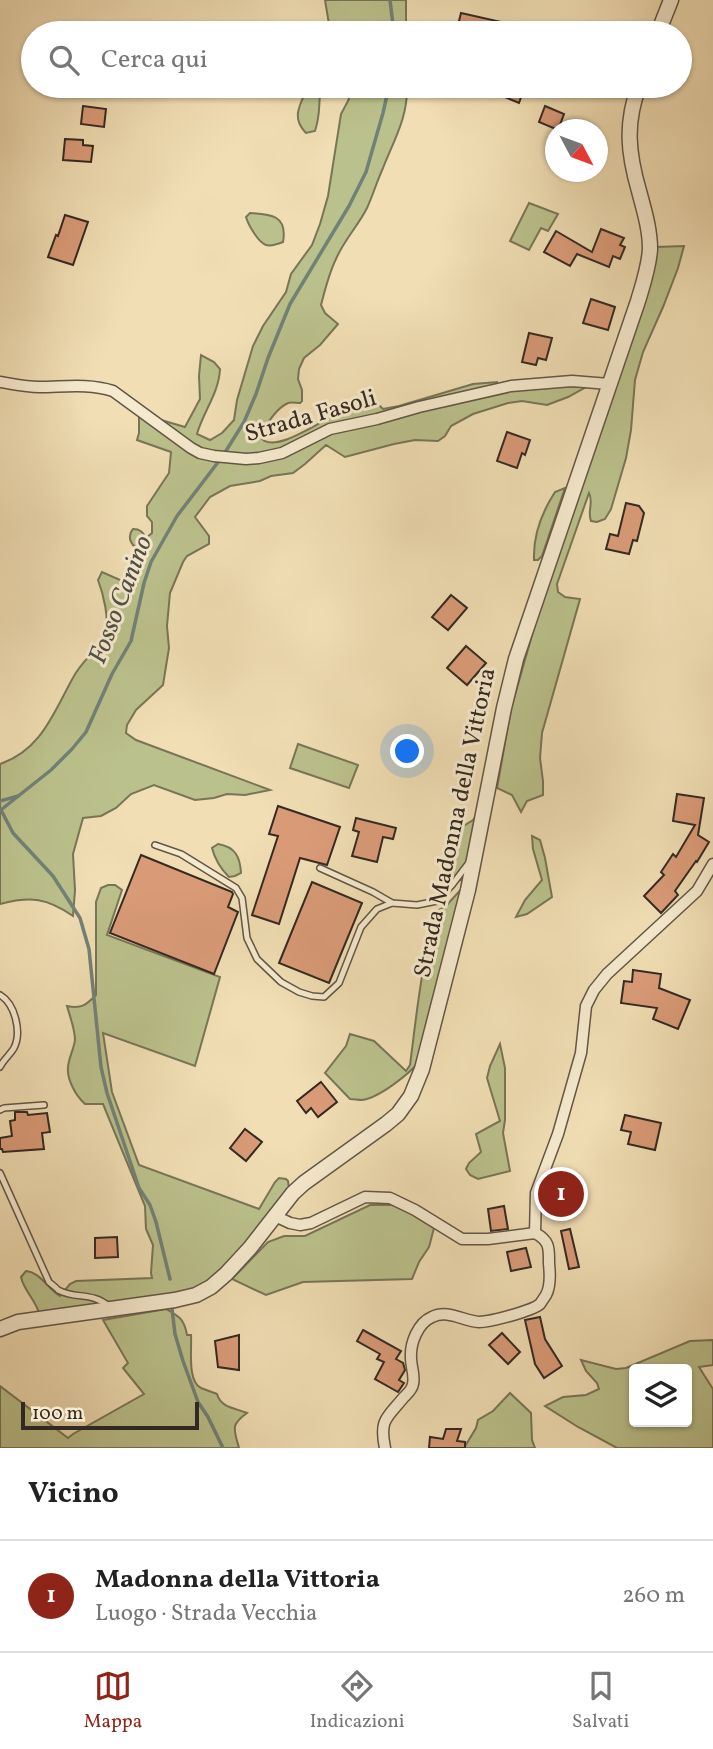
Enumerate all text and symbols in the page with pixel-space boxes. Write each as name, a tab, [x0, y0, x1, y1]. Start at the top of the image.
search box	[21, 21, 692, 98]
icon: search	[45, 41, 83, 79]
text: Cerca qui	[101, 42, 208, 78]
north arrow	[545, 119, 608, 182]
street label: Strada Fasoli	[241, 382, 381, 452]
water label: Fosso Canino	[80, 531, 162, 669]
street label: Strada Madonna della Vittoria	[407, 665, 505, 981]
your location	[390, 734, 424, 768]
pin: 1	[538, 1168, 584, 1220]
map controls	[629, 1364, 692, 1427]
button: layers	[629, 1364, 692, 1427]
scale bar	[21, 1399, 200, 1431]
text: 100 m	[32, 1401, 83, 1427]
text: Vicino	[28, 1473, 119, 1515]
text: Madonna della Vittoria	[95, 1562, 380, 1598]
text: 1	[46, 1580, 56, 1612]
text: 260 m	[622, 1580, 685, 1612]
text: Luogo · Strada Vecchia	[95, 1598, 318, 1630]
tab: Mappa	[84, 1667, 142, 1735]
tab: Indicazioni	[310, 1667, 405, 1735]
tab: Salvati	[572, 1667, 629, 1735]

